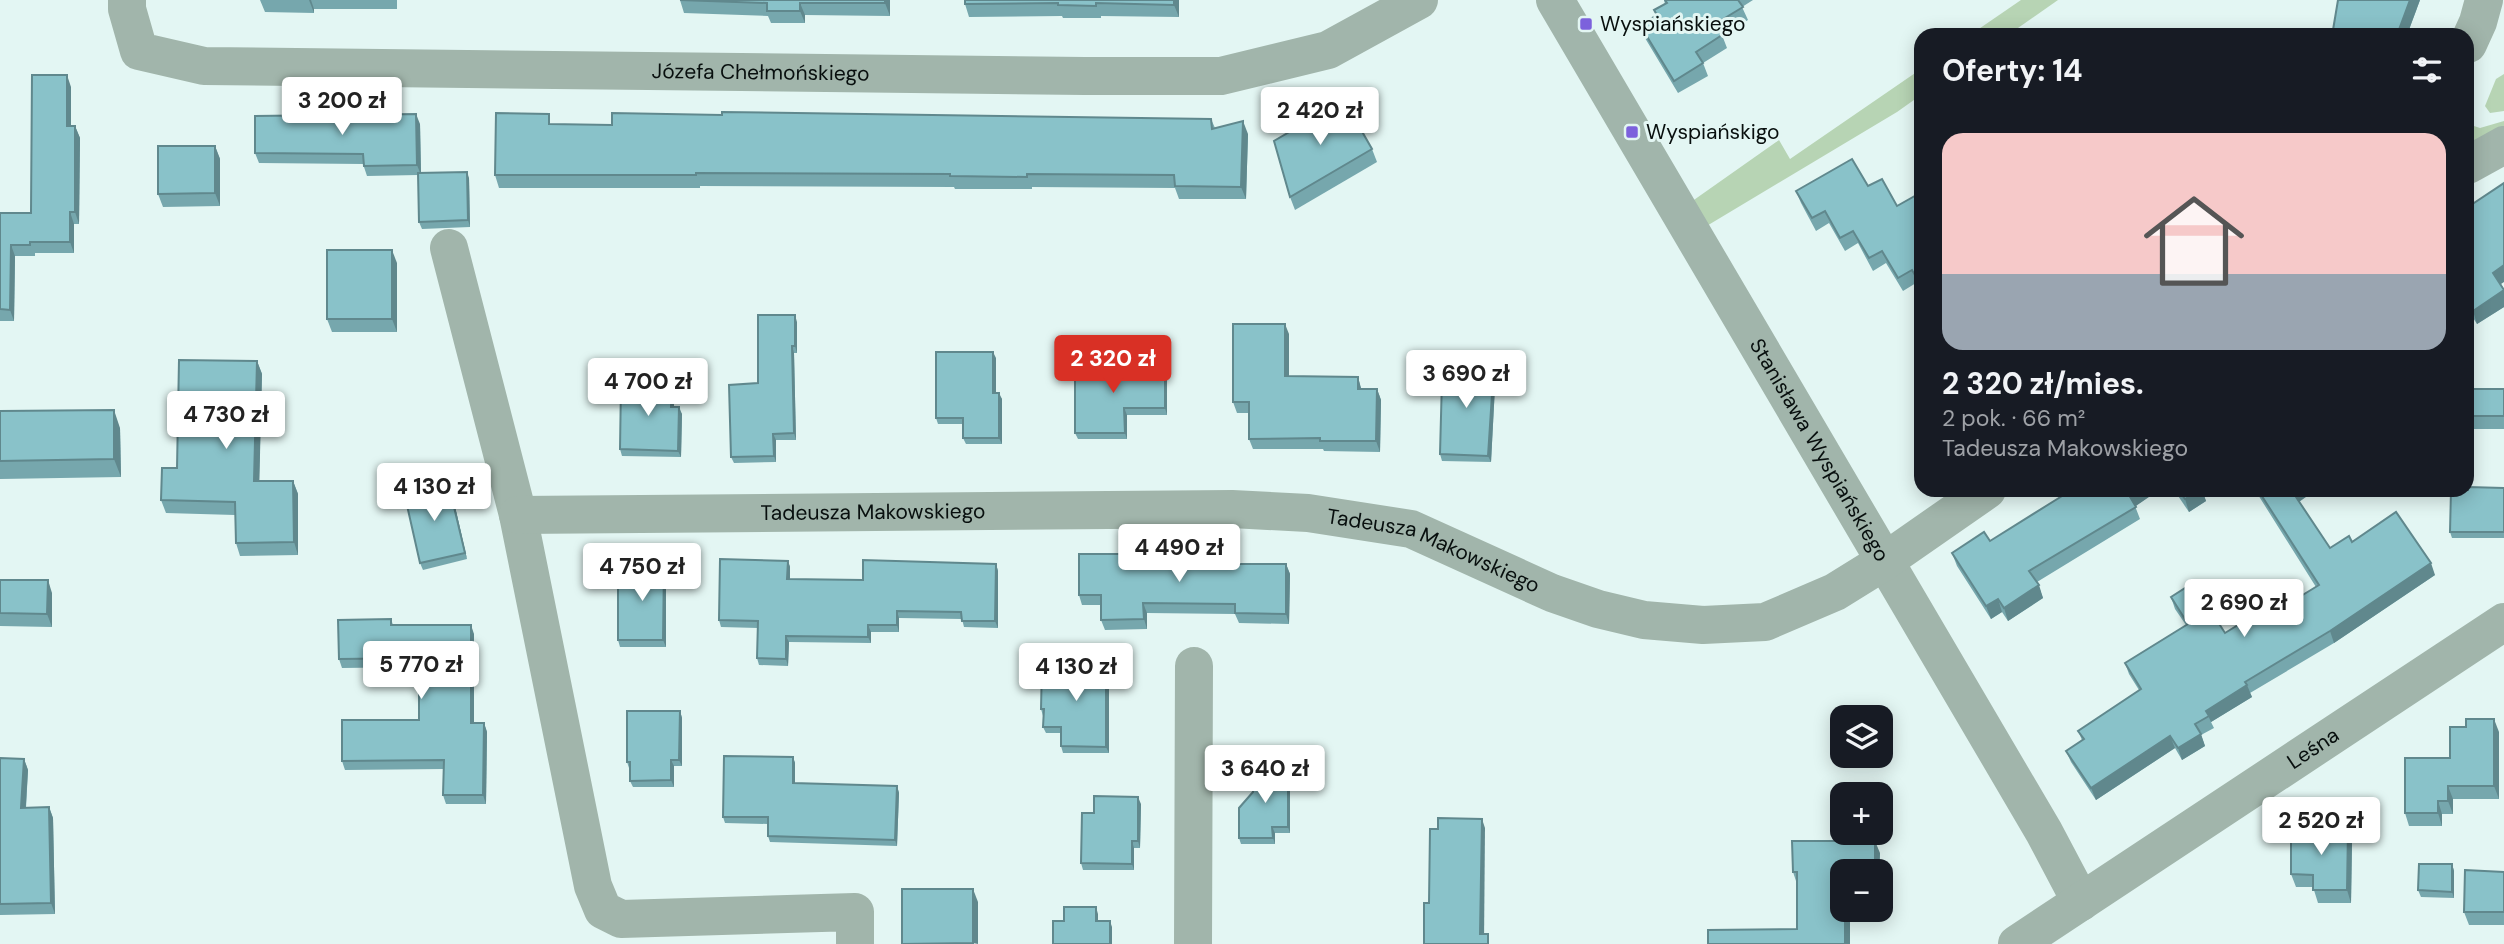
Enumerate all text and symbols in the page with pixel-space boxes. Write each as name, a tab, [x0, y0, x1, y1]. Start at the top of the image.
place label: Wyspiańskiego	[1600, 10, 1745, 38]
marker: Wyspiańskiego	[1578, 16, 1594, 32]
text: Oferty: 14	[1942, 51, 2083, 90]
icon: filters	[2408, 51, 2446, 89]
street label: Józefa Chełmońskiego	[652, 57, 870, 88]
pin: 3 200 zł	[270, 78, 414, 137]
text: 3 200 zł	[298, 85, 386, 115]
pin: 2 420 zł	[1248, 88, 1392, 147]
text: 2 420 zł	[1277, 95, 1363, 125]
place label: Wyspiańskigo	[1646, 118, 1780, 146]
marker: Wyspiańskigo	[1624, 124, 1640, 140]
icon: home	[2131, 178, 2257, 304]
street label: Stanisława Wyspiańskiego	[1743, 333, 1896, 567]
pin: 2 320 zł	[1041, 336, 1185, 395]
text: 2 320 zł	[1070, 343, 1156, 373]
pin: 3 690 zł	[1394, 350, 1538, 410]
pin: 4 700 zł	[576, 358, 720, 418]
text: 3 690 zł	[1422, 358, 1510, 388]
text: 2 320 zł/mies.	[1942, 364, 2144, 403]
text: 4 700 zł	[604, 366, 692, 396]
pin: 4 730 zł	[154, 392, 298, 451]
text: 4 730 zł	[183, 399, 269, 429]
text: 2 pok. · 66 m²	[1942, 403, 2085, 433]
text: Tadeusza Makowskiego	[1942, 433, 2188, 463]
pin: 4 130 zł	[362, 463, 506, 523]
text: 4 130 zł	[393, 471, 475, 501]
street label: Tadeusza Makowskiego	[760, 497, 986, 527]
street label: Tadeusza Makowskiego	[1325, 502, 1544, 600]
pin: 4 490 zł	[1107, 524, 1251, 584]
text: 4 490 zł	[1134, 532, 1224, 562]
pin: 4 750 zł	[570, 544, 714, 603]
text: 4 750 zł	[599, 551, 685, 581]
pin: 2 690 zł	[2172, 580, 2316, 639]
text: 2 690 zł	[2200, 587, 2288, 617]
pin: 5 770 zł	[349, 642, 493, 701]
pin: 4 130 zł	[1004, 644, 1148, 703]
text: 5 770 zł	[379, 649, 463, 679]
text: 4 130 zł	[1035, 651, 1117, 681]
map controls	[1830, 705, 1893, 922]
button: layers	[1830, 705, 1893, 768]
street label: Leśna	[2282, 721, 2344, 775]
pin: 3 640 zł	[1193, 746, 1337, 805]
text: 3 640 zł	[1221, 753, 1309, 783]
button: +	[1830, 782, 1893, 845]
pin: 2 520 zł	[2249, 798, 2393, 857]
text: 2 520 zł	[2278, 805, 2364, 835]
button: −	[1830, 859, 1893, 922]

